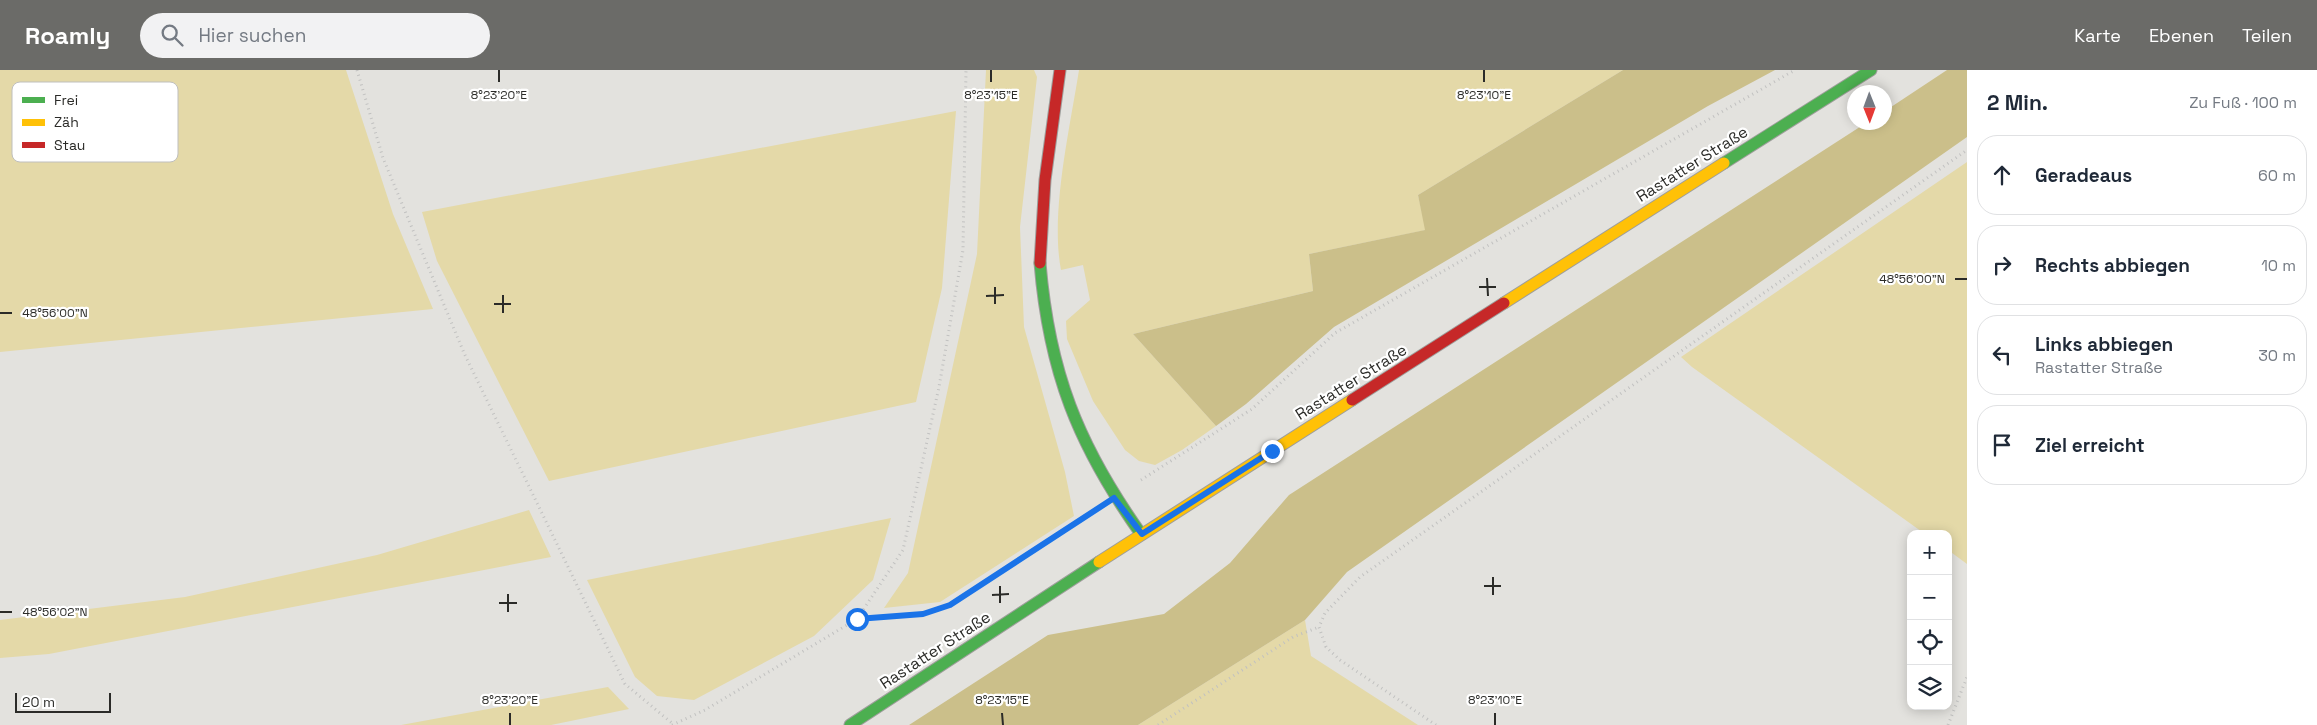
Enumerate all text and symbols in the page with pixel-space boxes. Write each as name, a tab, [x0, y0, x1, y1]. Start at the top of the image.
search box	[140, 13, 490, 58]
text: Roamly	[25, 20, 110, 51]
icon: search	[158, 21, 186, 49]
text: Hier suchen	[198, 23, 306, 48]
text: Karte	[2074, 24, 2121, 47]
text: Ebenen	[2149, 24, 2214, 47]
text: Teilen	[2242, 24, 2292, 47]
legend	[12, 82, 178, 162]
north arrow	[1847, 85, 1892, 130]
text: 8°23'20"E	[471, 87, 527, 103]
text: 8°23'15"E	[964, 87, 1018, 103]
text: 8°23'10"E	[1457, 87, 1511, 103]
text: 2 Min.	[1987, 89, 2048, 116]
text: Frei	[54, 91, 78, 109]
text: Zu Fuß · 100 m	[2189, 92, 2297, 113]
text: Zäh	[54, 113, 79, 131]
street label: Rastatter Straße	[1632, 121, 1752, 207]
text: Stau	[54, 136, 85, 154]
icon: ahead	[1988, 161, 2016, 189]
text: Geradeaus	[2035, 163, 2132, 188]
text: 60 m	[2258, 165, 2296, 186]
icon: right	[1988, 251, 2016, 279]
text: Rechts abbiegen	[2035, 253, 2190, 278]
text: 10 m	[2261, 255, 2296, 276]
text: 48°56'00"N	[1879, 271, 1945, 287]
text: 48°56'00"N	[22, 305, 88, 321]
text: Links abbiegen	[2035, 332, 2173, 357]
street label: Rastatter Straße	[1291, 339, 1411, 425]
icon: left	[1988, 341, 2016, 369]
text: 30 m	[2258, 345, 2296, 366]
text: Rastatter Straße	[2035, 357, 2163, 378]
icon: arrive	[1988, 431, 2016, 459]
text: Ziel erreicht	[2035, 433, 2145, 458]
route end	[1261, 440, 1284, 463]
map controls	[1907, 530, 1952, 710]
button: +	[1907, 530, 1952, 575]
button: −	[1907, 575, 1952, 620]
text: 48°56'02"N	[22, 604, 88, 620]
street label: Rastatter Straße	[876, 606, 994, 694]
route start	[846, 608, 869, 631]
button: locate	[1907, 620, 1952, 665]
button: layers	[1907, 665, 1952, 710]
scale bar	[15, 690, 111, 713]
text: 8°23'20"E	[482, 692, 538, 708]
text: 8°23'15"E	[975, 692, 1029, 708]
text: 8°23'10"E	[1468, 692, 1522, 708]
text: 20 m	[22, 693, 55, 711]

